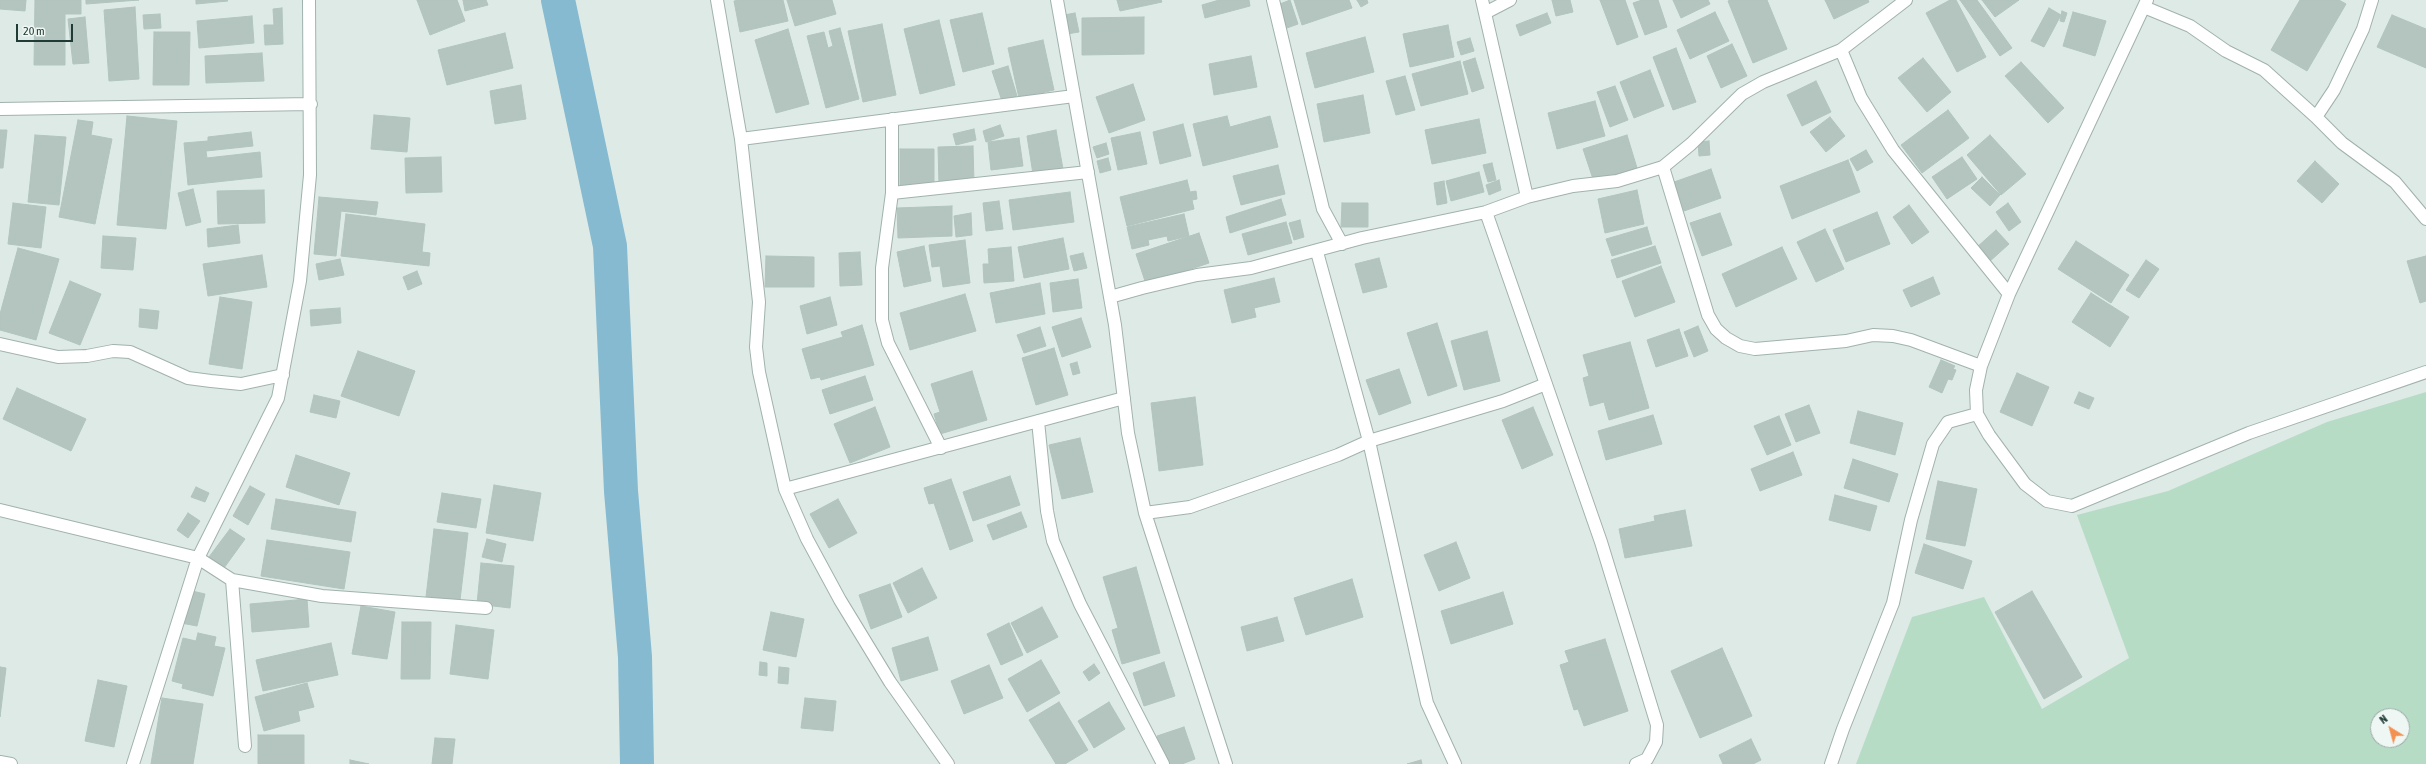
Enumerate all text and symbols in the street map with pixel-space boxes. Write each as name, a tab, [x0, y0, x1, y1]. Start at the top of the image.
scale bar	[18, 16, 75, 42]
text: 20 m	[23, 24, 45, 38]
north arrow	[2370, 708, 2410, 748]
text: N	[2377, 712, 2390, 726]

